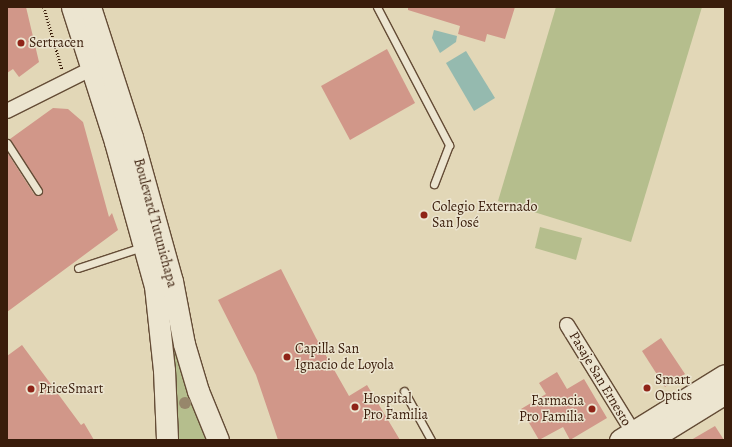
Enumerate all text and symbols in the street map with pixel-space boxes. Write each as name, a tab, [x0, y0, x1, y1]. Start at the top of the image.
place label: Sertracen	[29, 35, 84, 51]
marker: Sertracen	[16, 38, 26, 48]
street label: Boulevard Tutunichapa	[130, 157, 180, 289]
place label: Colegio Externado San José	[432, 199, 538, 232]
marker: Colegio Externado San José	[419, 210, 429, 220]
street label: Pasaje San Ernesto	[565, 329, 635, 429]
place label: Capilla San Ignacio de Loyola	[295, 341, 394, 374]
marker: Capilla San Ignacio de Loyola	[282, 352, 292, 362]
place label: Smart Optics	[655, 372, 692, 404]
place label: PriceSmart	[39, 381, 103, 397]
marker: Smart Optics	[642, 383, 652, 393]
marker: PriceSmart	[26, 384, 36, 394]
place label: Hospital Pro Familia	[363, 391, 428, 424]
place label: Farmacia Pro Familia	[519, 393, 584, 426]
marker: Hospital Pro Familia	[350, 402, 360, 412]
marker: Farmacia Pro Familia	[587, 404, 597, 414]

